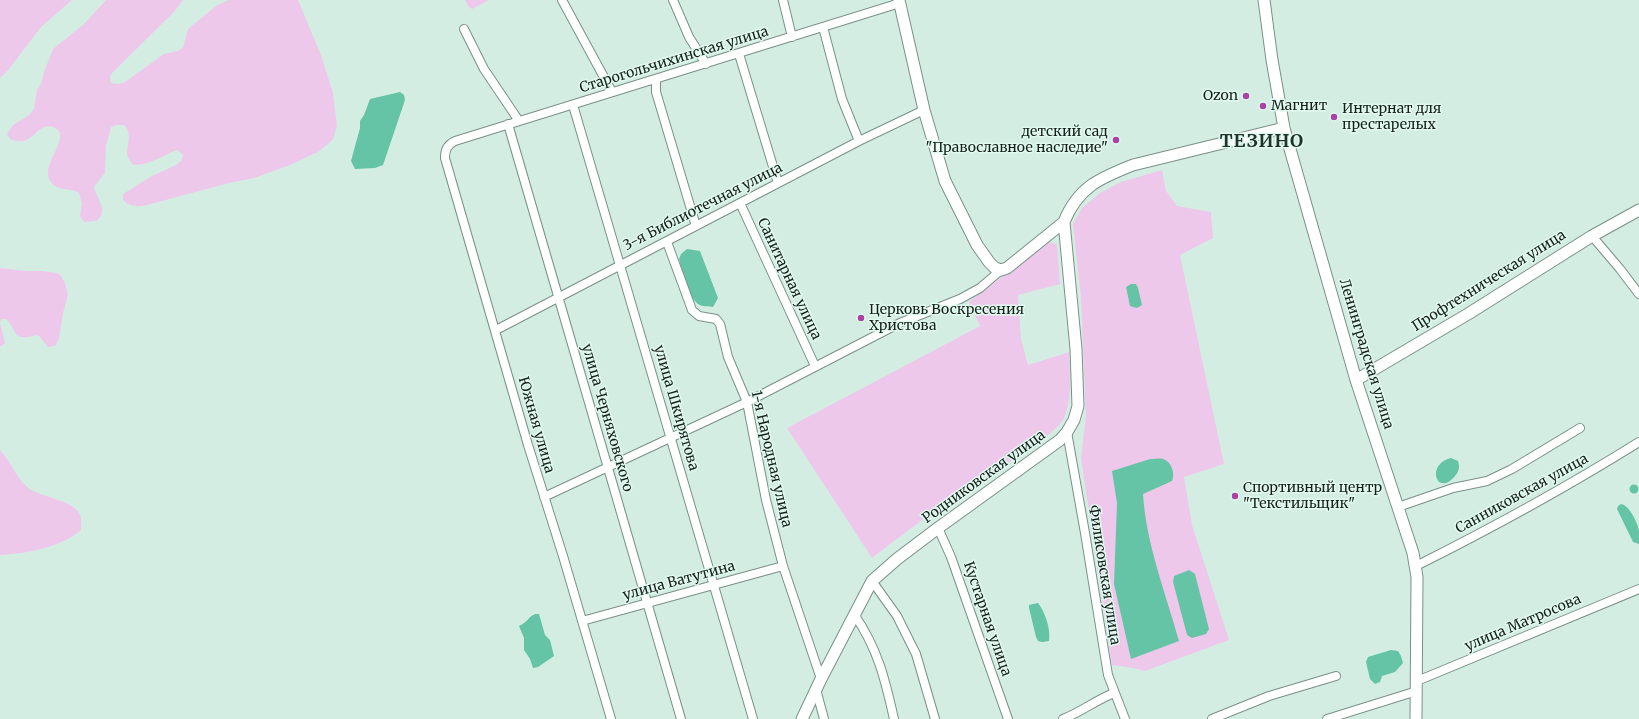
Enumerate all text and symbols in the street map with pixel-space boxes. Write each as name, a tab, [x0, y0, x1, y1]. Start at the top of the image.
street label: Старогольчихинская улица	[578, 23, 770, 97]
place label: Ozon	[1203, 88, 1238, 104]
marker: Ozon	[1241, 91, 1251, 101]
place label: Магнит	[1271, 98, 1327, 114]
marker: Магнит	[1258, 101, 1268, 111]
place label: Интернат для престарелых	[1342, 101, 1441, 134]
marker: Интернат для престарелых	[1329, 112, 1339, 122]
place label: детский сад "Православное наследие"	[926, 124, 1108, 156]
district label: ТЕЗИНО	[1220, 131, 1304, 153]
marker: детский сад "Православное наследие"	[1111, 135, 1121, 145]
street label: 3-я Библиотечная улица	[621, 160, 785, 254]
street label: Санитарная улица	[753, 216, 825, 342]
street label: Профтехническая улица	[1409, 227, 1569, 335]
street label: Ленинградская улица	[1335, 277, 1397, 431]
place label: Церковь Воскресения Христова	[869, 302, 1024, 334]
marker: Церковь Воскресения Христова	[856, 313, 866, 323]
street label: улица Черняховского	[578, 342, 636, 494]
street label: улица Шкирятова	[650, 343, 702, 473]
street label: Южная улица	[514, 375, 558, 475]
street label: 1-я Народная улица	[747, 389, 795, 529]
street label: Родниковская улица	[919, 427, 1049, 527]
street label: Санниковская улица	[1453, 451, 1591, 537]
place label: Спортивный центр "Текстильщик"	[1243, 480, 1382, 512]
marker: Спортивный центр "Текстильщик"	[1230, 491, 1240, 501]
street label: Филисовская улица	[1085, 504, 1123, 646]
street label: улица Ватутина	[621, 558, 737, 604]
street label: Кустарная улица	[959, 559, 1015, 679]
street label: улица Матросова	[1462, 591, 1584, 655]

